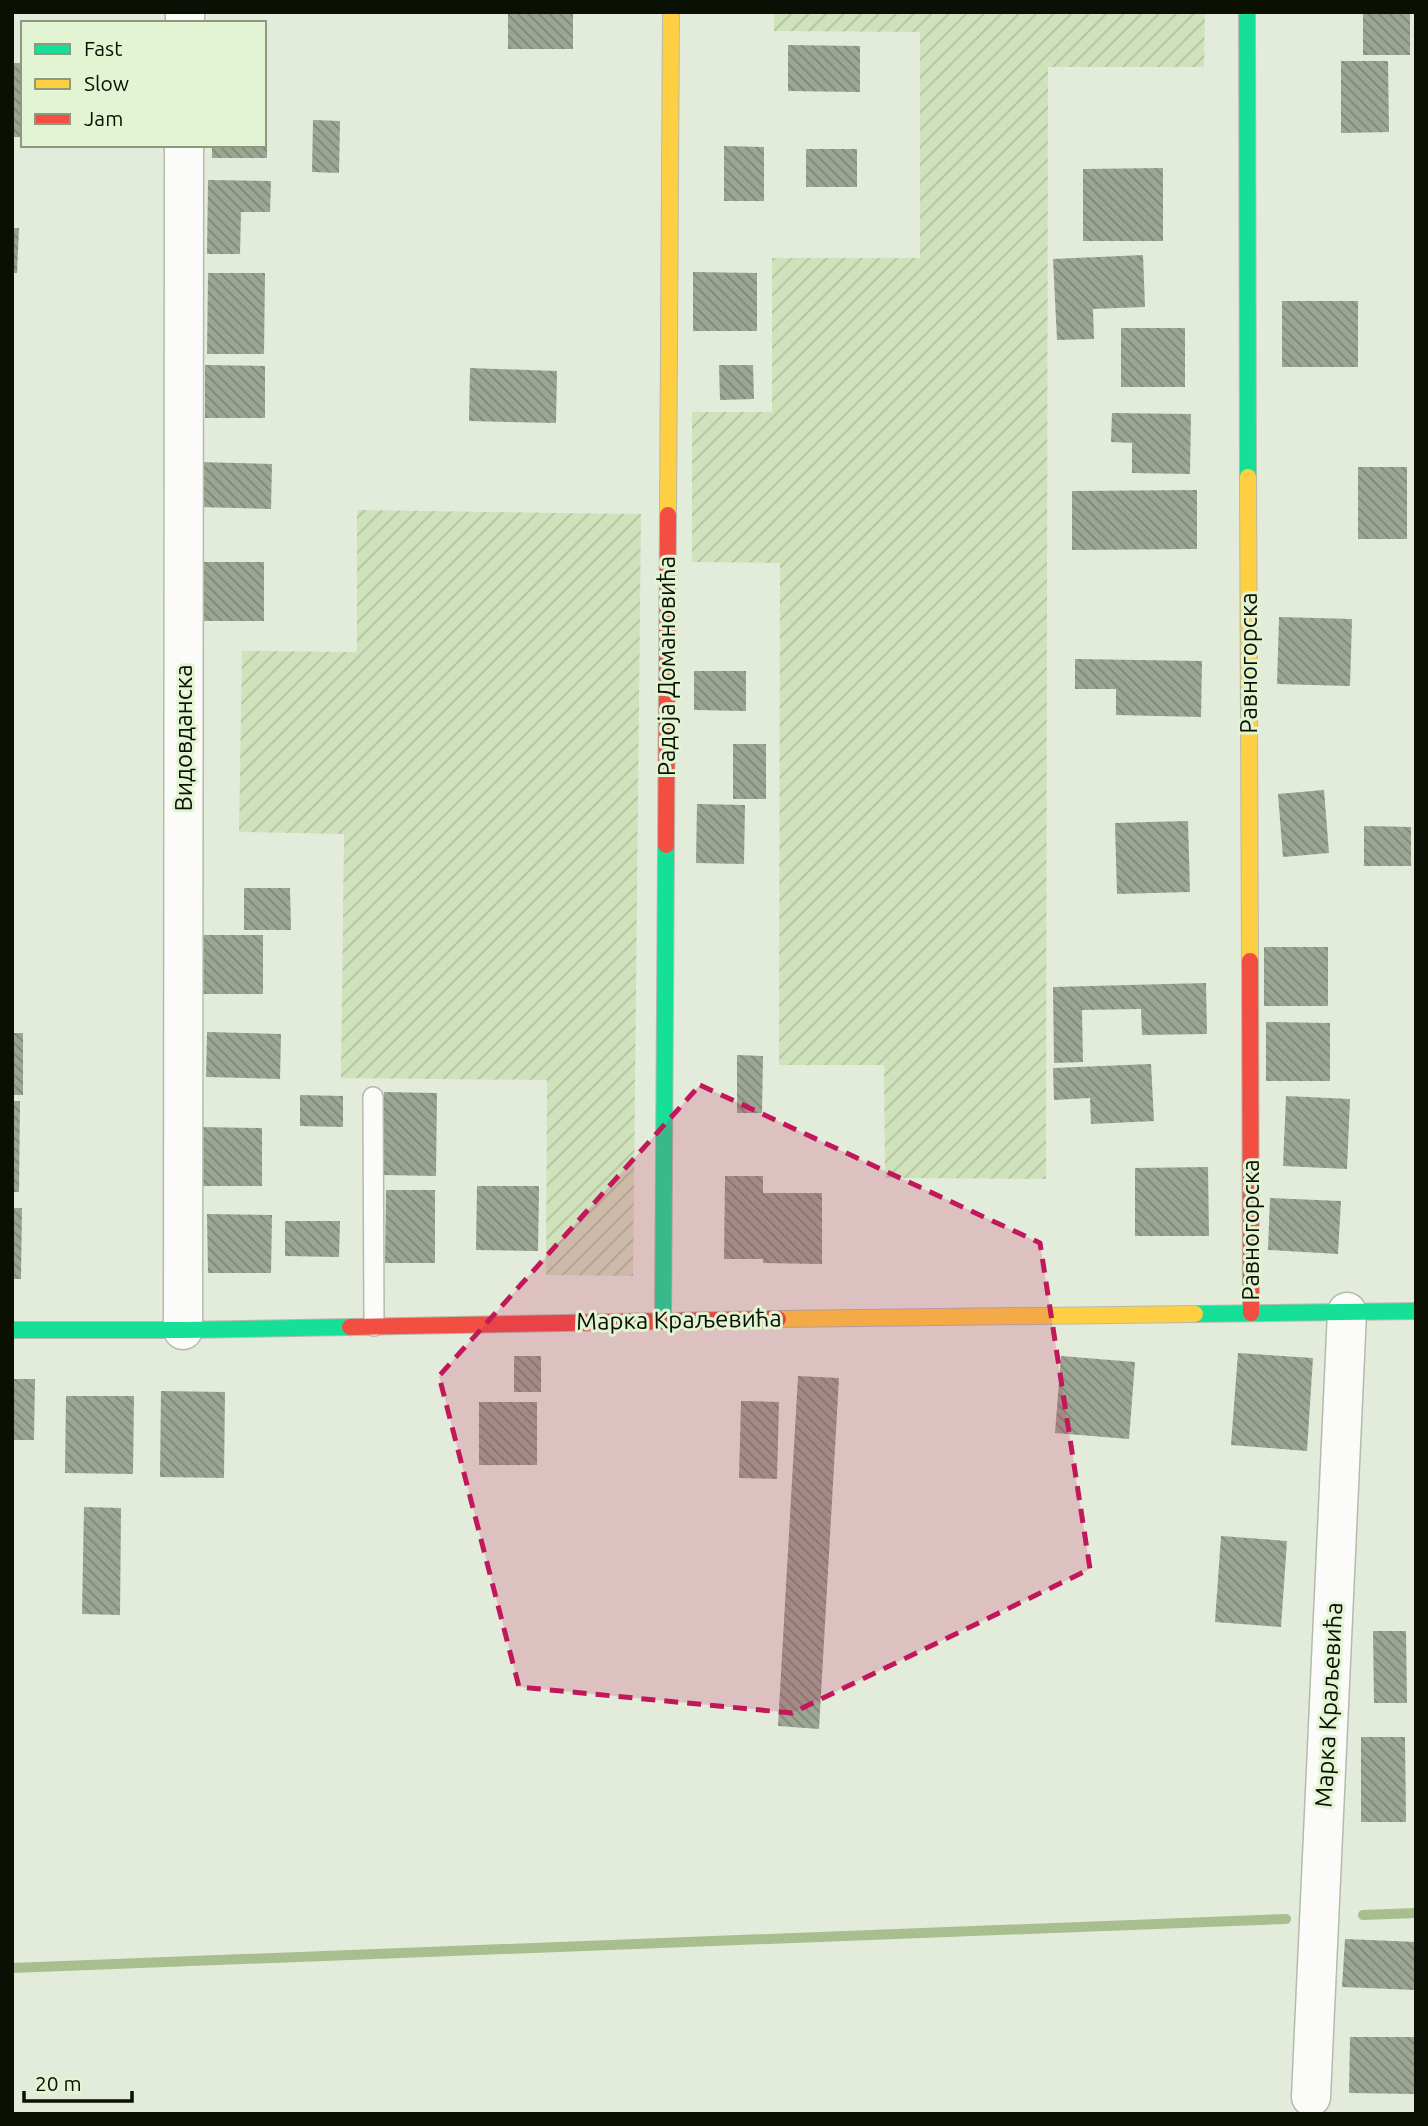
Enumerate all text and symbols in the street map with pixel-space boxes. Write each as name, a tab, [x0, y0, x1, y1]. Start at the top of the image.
legend	[21, 21, 266, 147]
text: Fast	[84, 36, 122, 60]
text: Slow	[84, 71, 129, 95]
text: Jam	[84, 106, 123, 130]
street label: Радоја Домановића	[653, 556, 680, 776]
street label: Равногорска	[1235, 592, 1262, 734]
street label: Видовданска	[170, 664, 197, 812]
street label: Равногорска	[1237, 1159, 1264, 1301]
street label: Марка Краљевића	[576, 1304, 782, 1335]
street label: Марка Краљевића	[1310, 1602, 1347, 1808]
scale bar	[24, 2060, 133, 2104]
text: 20 m	[35, 2071, 82, 2095]

